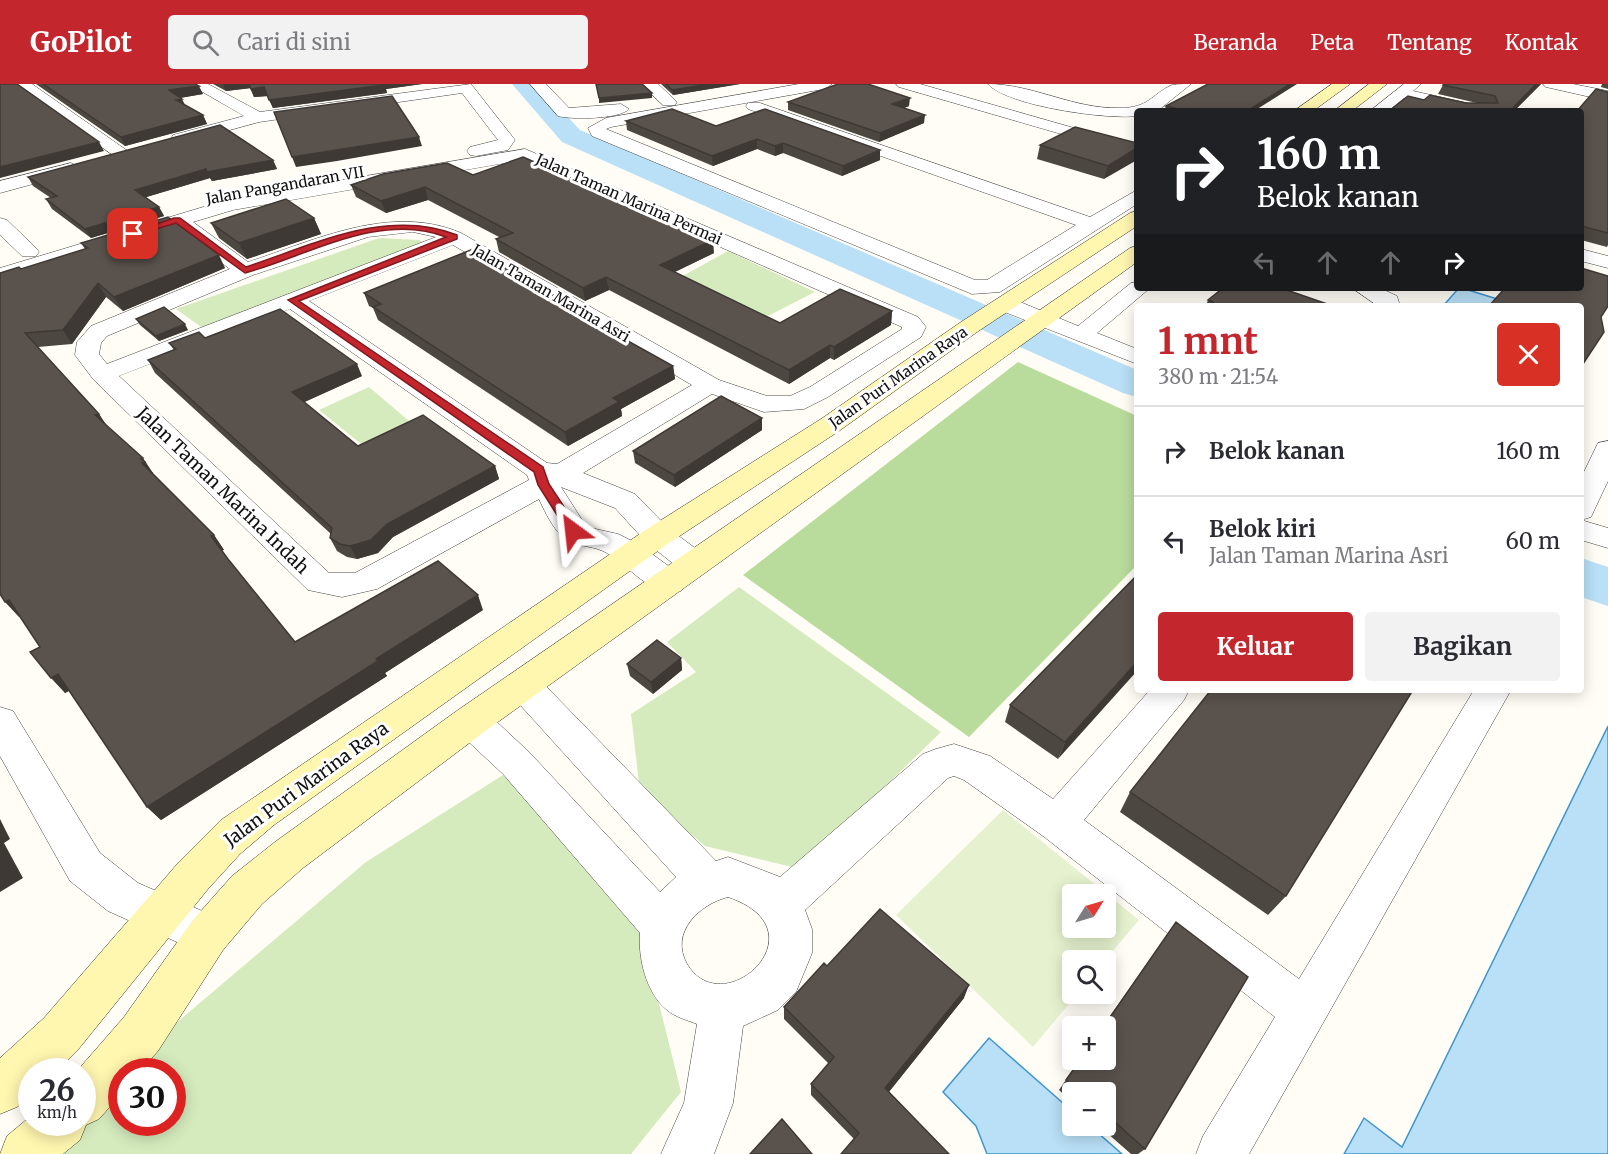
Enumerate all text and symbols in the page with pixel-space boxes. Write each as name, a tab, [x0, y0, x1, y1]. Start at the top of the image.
search box	[168, 15, 588, 69]
text: GoPilot	[30, 24, 132, 60]
icon: search	[189, 26, 222, 59]
text: Cari di sini	[237, 28, 351, 56]
text: Beranda	[1193, 29, 1277, 56]
text: Peta	[1310, 29, 1354, 56]
text: Tentang	[1387, 29, 1472, 56]
text: Kontak	[1505, 29, 1578, 56]
text: 160 m	[1257, 128, 1381, 180]
icon: right	[1158, 132, 1236, 210]
street label: Jalan Taman Marina Permai	[532, 149, 725, 249]
street label: Jalan Pangandaran VII	[203, 162, 366, 208]
text: Belok kanan	[1257, 180, 1419, 214]
pin	[107, 208, 158, 259]
icon: arrive	[116, 217, 149, 250]
street label: Jalan Taman Marina Asri	[468, 239, 634, 346]
icon: left	[1248, 246, 1281, 279]
icon: ahead	[1311, 246, 1344, 279]
icon: ahead	[1374, 246, 1407, 279]
icon: right	[1437, 246, 1470, 279]
text: 1 mnt	[1158, 319, 1258, 364]
street label: Jalan Puri Marina Raya	[824, 322, 971, 433]
button: close	[1497, 323, 1560, 386]
text: 380 m · 21:54	[1158, 364, 1278, 389]
street label: Jalan Taman Marina Indah	[131, 401, 314, 579]
icon: right	[1158, 435, 1191, 468]
text: Belok kanan	[1209, 437, 1345, 465]
text: 160 m	[1496, 437, 1560, 465]
position arrow	[541, 499, 605, 563]
text: Belok kiri	[1209, 515, 1316, 543]
icon: left	[1158, 525, 1191, 558]
text: 60 m	[1506, 527, 1560, 555]
text: Jalan Taman Marina Asri	[1209, 543, 1449, 568]
button: Keluar	[1158, 612, 1353, 681]
button: Bagikan	[1365, 612, 1560, 681]
street label: Jalan Puri Marina Raya	[219, 716, 393, 852]
north arrow	[1062, 884, 1116, 938]
map controls	[1062, 884, 1116, 1136]
button: search	[1062, 950, 1116, 1004]
button: +	[1062, 1016, 1116, 1070]
speed limit sign: 30	[108, 1058, 186, 1136]
text: 26	[39, 1071, 75, 1109]
button: −	[1062, 1082, 1116, 1136]
text: km/h	[37, 1103, 77, 1122]

